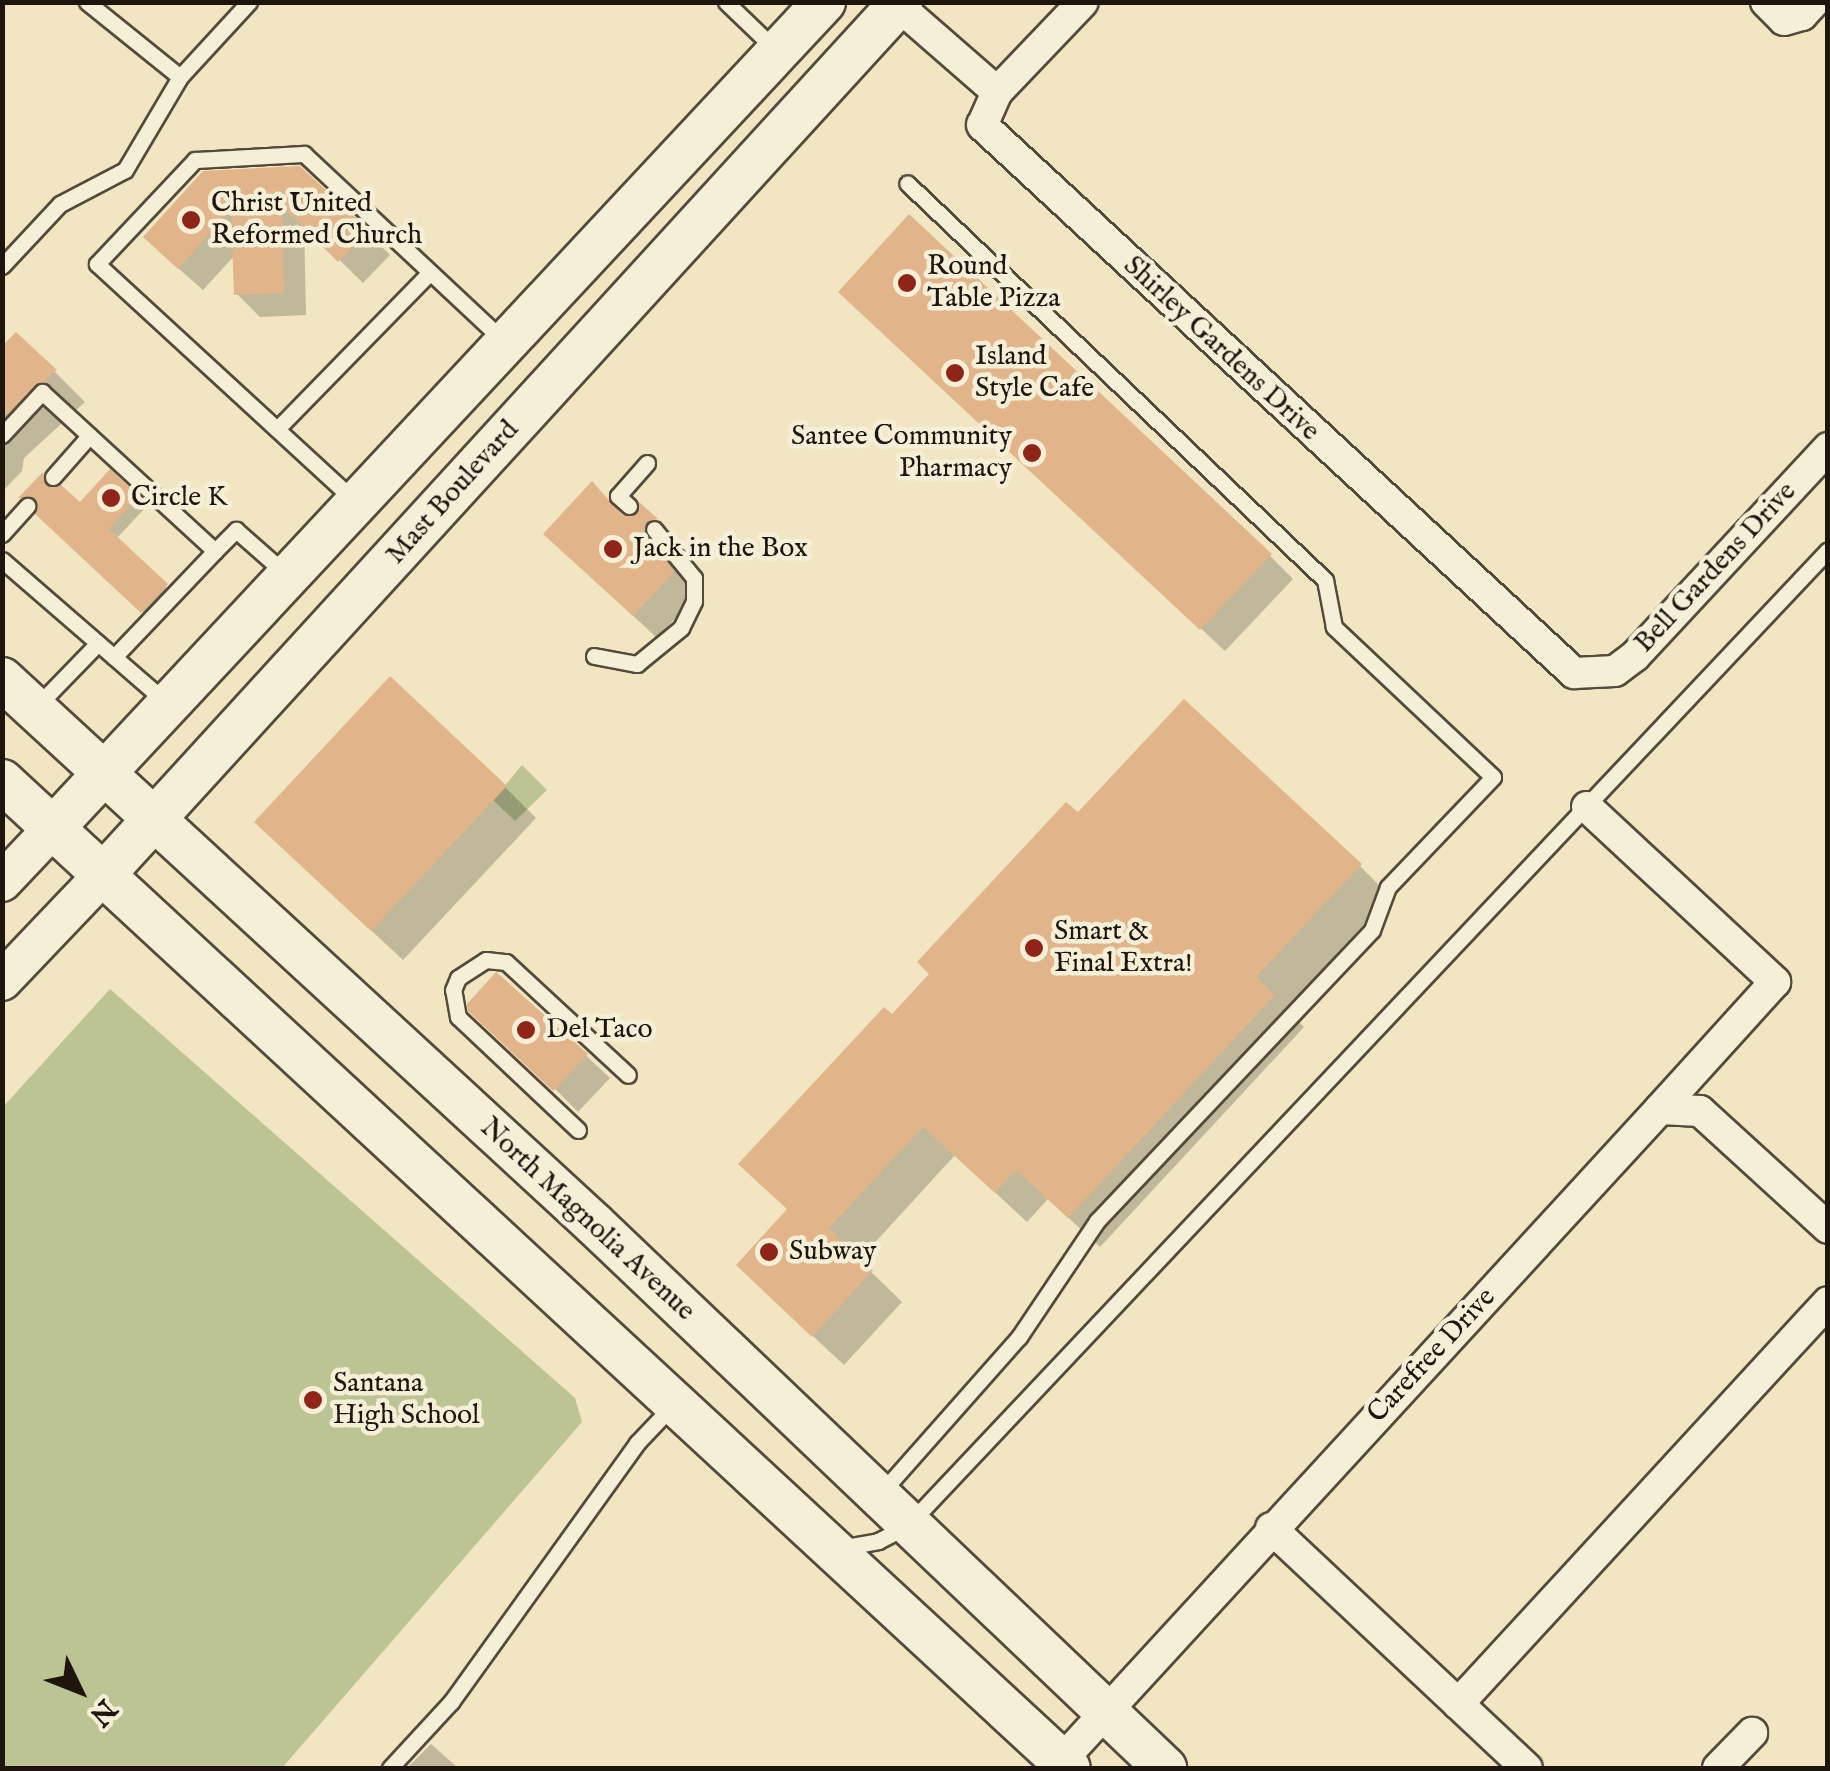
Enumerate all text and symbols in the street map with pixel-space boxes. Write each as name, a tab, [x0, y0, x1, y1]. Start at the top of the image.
place label: Christ United Reformed Church	[211, 187, 422, 253]
marker: Christ United Reformed Church	[180, 209, 202, 231]
street label: Shirley Gardens Drive	[1116, 249, 1326, 449]
place label: Round Table Pizza	[927, 250, 1060, 316]
marker: Round Table Pizza	[896, 272, 918, 294]
place label: Island Style Cafe	[975, 340, 1094, 406]
marker: Island Style Cafe	[944, 362, 966, 384]
street label: Mast Boulevard	[380, 414, 526, 572]
place label: Santee Community Pharmacy	[791, 420, 1012, 486]
marker: Santee Community Pharmacy	[1021, 442, 1043, 464]
street label: Bell Gardens Drive	[1628, 476, 1804, 660]
place label: Circle K	[131, 481, 227, 515]
marker: Circle K	[100, 487, 122, 509]
place label: Jack in the Box	[633, 532, 808, 566]
marker: Jack in the Box	[602, 538, 624, 560]
place label: Smart & Final Extra!	[1054, 915, 1193, 981]
marker: Smart & Final Extra!	[1023, 937, 1045, 959]
place label: Del Taco	[546, 1013, 653, 1047]
marker: Del Taco	[515, 1019, 537, 1041]
street label: North Magnolia Avenue	[472, 1112, 702, 1328]
place label: Subway	[789, 1235, 876, 1269]
marker: Subway	[758, 1241, 780, 1263]
street label: Carefree Drive	[1361, 1281, 1503, 1431]
place label: Santana High School	[333, 1367, 480, 1433]
marker: Santana High School	[302, 1389, 324, 1411]
north arrow	[30, 1641, 130, 1741]
text: N	[81, 1691, 123, 1733]

